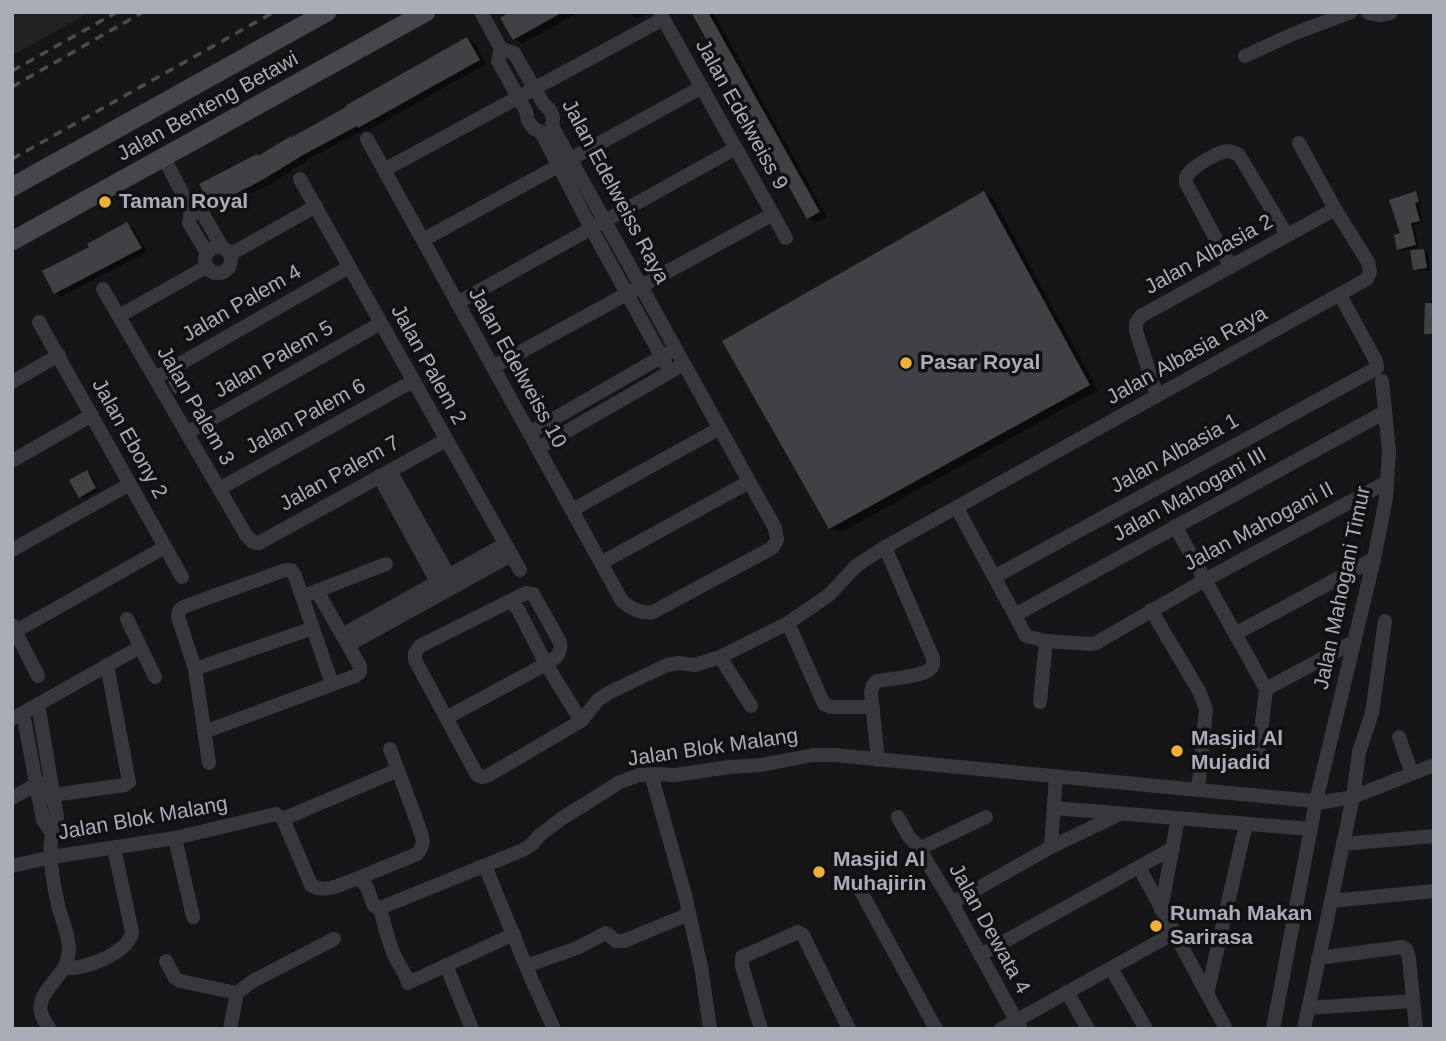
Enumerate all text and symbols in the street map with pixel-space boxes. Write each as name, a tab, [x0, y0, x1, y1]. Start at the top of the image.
street label: Jalan Edelweiss 9	[689, 35, 793, 195]
street label: Jalan Benteng Betawi	[113, 47, 303, 167]
street label: Jalan Edelweiss Raya	[556, 95, 674, 289]
place label: Taman Royal	[119, 189, 248, 215]
marker: Taman Royal	[97, 194, 113, 210]
street label: Jalan Albasia 2	[1141, 209, 1277, 301]
street label: Jalan Palem 4	[178, 260, 306, 348]
street label: Jalan Edelweiss 10	[462, 283, 572, 453]
street label: Jalan Palem 2	[385, 301, 471, 429]
street label: Jalan Albasia Raya	[1102, 301, 1272, 411]
street label: Jalan Palem 5	[210, 316, 338, 404]
street label: Jalan Palem 3	[151, 342, 239, 470]
place label: Pasar Royal	[920, 350, 1040, 376]
marker: Pasar Royal	[898, 355, 914, 371]
street label: Jalan Palem 6	[242, 374, 370, 460]
street label: Jalan Ebony 2	[86, 375, 172, 503]
street label: Jalan Albasia 1	[1107, 408, 1243, 500]
street label: Jalan Palem 7	[276, 431, 404, 517]
street label: Jalan Mahogani III	[1109, 442, 1271, 548]
street label: Jalan Mahogani II	[1180, 477, 1338, 577]
street label: Jalan Mahogani Timur	[1309, 484, 1377, 692]
street label: Jalan Blok Malang	[626, 724, 800, 772]
place label: Masjid Al Mujadid	[1191, 726, 1283, 776]
marker: Masjid Al Mujadid	[1169, 743, 1185, 759]
street label: Jalan Blok Malang	[56, 792, 230, 846]
place label: Masjid Al Muhajirin	[833, 847, 926, 897]
street label: Jalan Dewata 4	[943, 860, 1035, 998]
marker: Masjid Al Muhajirin	[811, 864, 827, 880]
place label: Rumah Makan Sarirasa	[1170, 901, 1312, 951]
marker: Rumah Makan Sarirasa	[1148, 918, 1164, 934]

